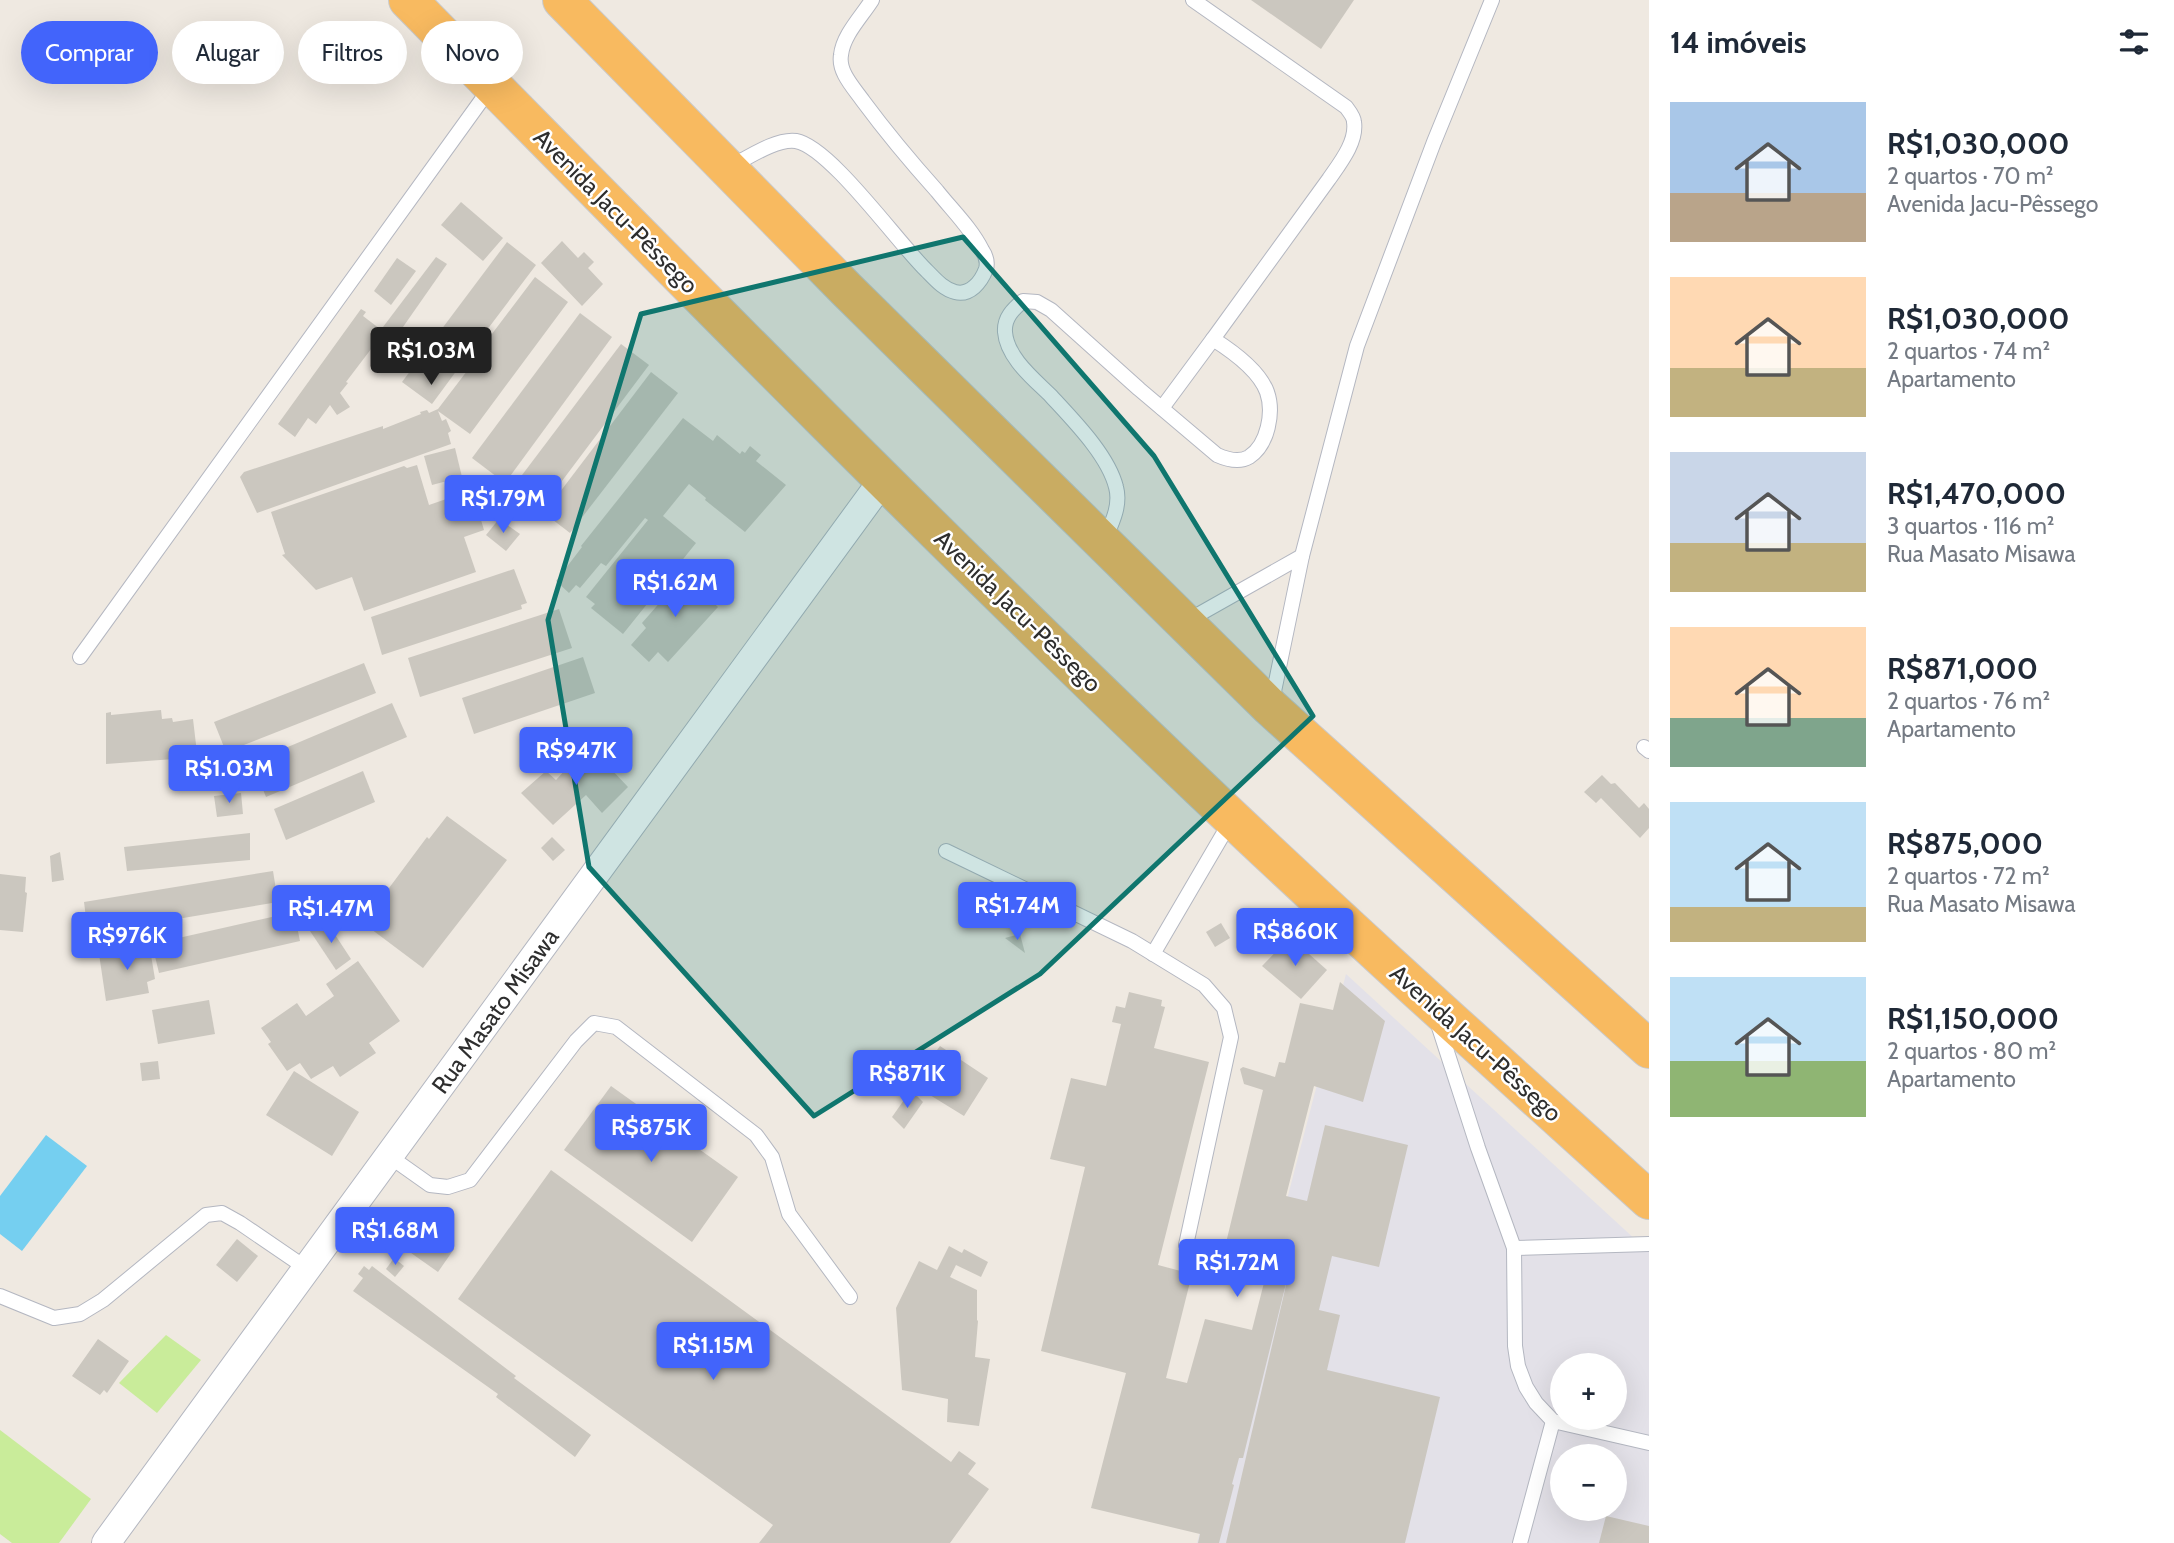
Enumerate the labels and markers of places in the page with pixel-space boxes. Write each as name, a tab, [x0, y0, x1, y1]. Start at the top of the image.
pin: R$1.03M	[366, 328, 496, 387]
pin: R$1.79M	[438, 476, 568, 535]
pin: R$1.62M	[610, 560, 740, 619]
pin: R$947K	[519, 728, 633, 787]
pin: R$1.03M	[164, 746, 294, 805]
pin: R$1.74M	[952, 883, 1082, 942]
pin: R$1.47M	[266, 886, 396, 945]
pin: R$860K	[1238, 908, 1352, 968]
pin: R$976K	[70, 912, 184, 972]
pin: R$871K	[850, 1050, 964, 1110]
pin: R$875K	[594, 1104, 708, 1164]
pin: R$1.68M	[330, 1208, 460, 1267]
pin: R$1.72M	[1172, 1240, 1302, 1299]
pin: R$1.15M	[648, 1322, 778, 1382]

